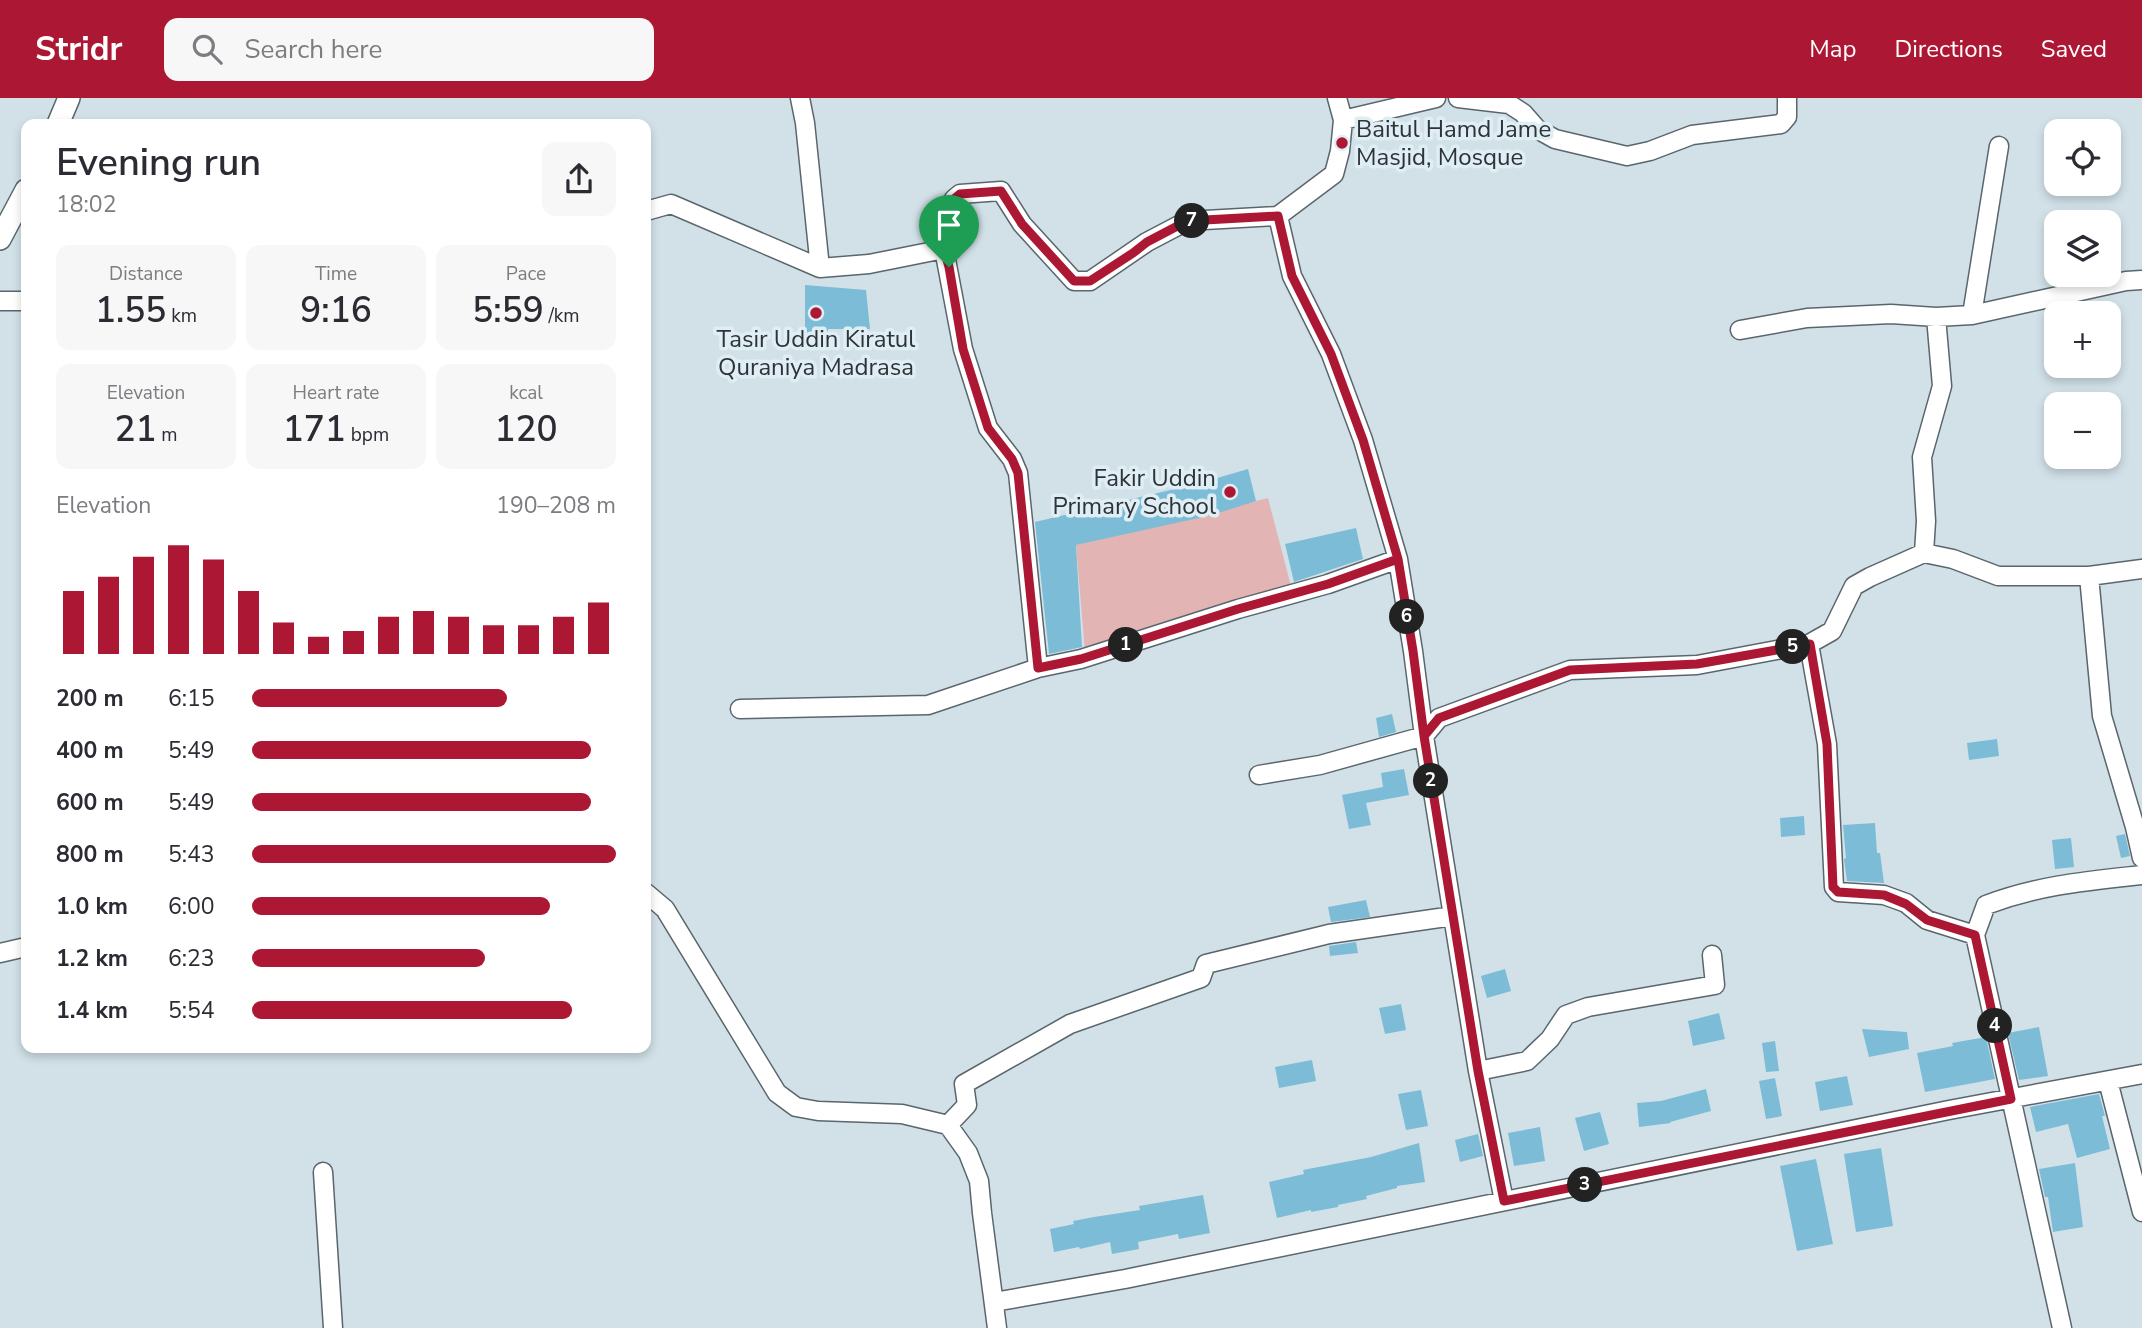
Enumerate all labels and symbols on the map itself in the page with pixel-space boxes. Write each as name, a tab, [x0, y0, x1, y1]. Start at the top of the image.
place label: Baitul Hamd Jame Masjid, Mosque	[1356, 113, 1551, 173]
marker: Baitul Hamd Jame Masjid, Mosque	[1334, 135, 1350, 151]
pin	[919, 195, 979, 267]
pin: 7	[1174, 204, 1210, 238]
marker: Tasir Uddin Kiratul Quraniya Madrasa	[808, 305, 824, 321]
place label: Tasir Uddin Kiratul Quraniya Madrasa	[717, 323, 915, 383]
place label: Fakir Uddin Primary School	[1053, 462, 1216, 522]
marker: Fakir Uddin Primary School	[1222, 484, 1238, 500]
pin: 6	[1390, 600, 1424, 634]
pin: 1	[1108, 628, 1144, 662]
pin: 5	[1776, 630, 1811, 664]
pin: 2	[1414, 764, 1448, 798]
pin: 4	[1978, 1009, 2012, 1044]
pin: 3	[1568, 1168, 1602, 1202]

